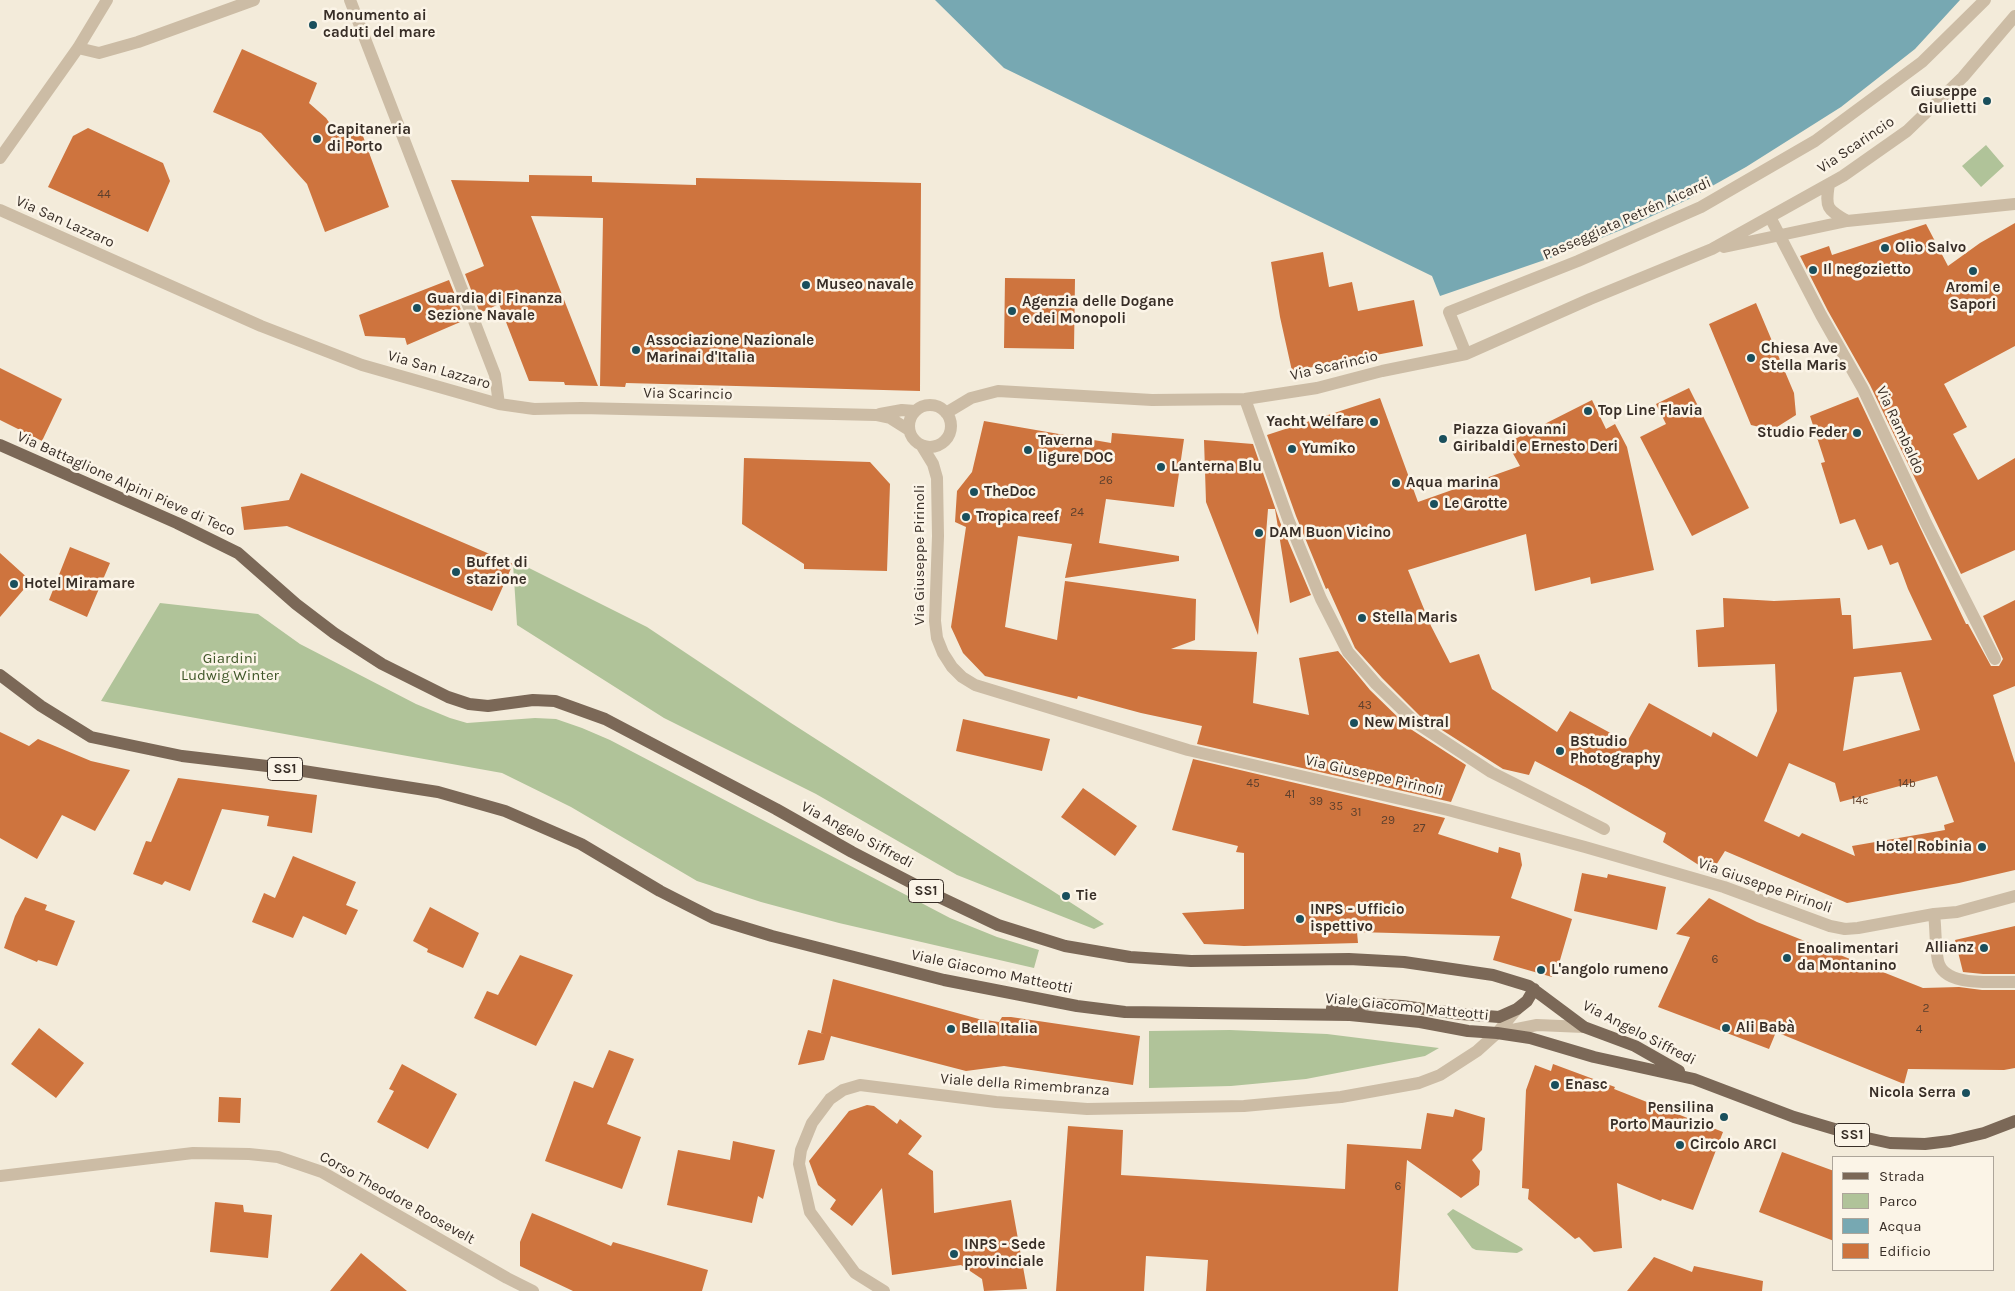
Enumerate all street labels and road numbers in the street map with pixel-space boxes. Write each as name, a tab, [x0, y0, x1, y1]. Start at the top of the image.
street label: Via Scarincio	[1814, 113, 1898, 177]
street label: Passeggiata Petrén Aicardi	[1540, 174, 1714, 264]
street label: Via San Lazzaro	[13, 192, 117, 252]
street label: Via San Lazzaro	[386, 347, 492, 393]
street label: Via Scarincio	[1289, 347, 1379, 385]
street label: Via Rambaldo	[1872, 383, 1928, 477]
street label: Via Scarincio	[643, 384, 733, 404]
street label: Via Battaglione Alpini Pieve di Teco	[14, 428, 238, 540]
street label: Via Giuseppe Pirinoli	[911, 485, 929, 625]
street label: Via Giuseppe Pirinoli	[1303, 751, 1445, 801]
road number: SS1	[268, 758, 302, 781]
street label: Via Angelo Siffredi	[798, 798, 916, 872]
street label: Via Giuseppe Pirinoli	[1695, 855, 1835, 917]
road number: SS1	[908, 879, 944, 902]
street label: Viale Giacomo Matteotti	[910, 946, 1074, 998]
street label: Viale Giacomo Matteotti	[1324, 989, 1490, 1025]
street label: Via Angelo Siffredi	[1579, 997, 1699, 1069]
street label: Viale della Rimembranza	[940, 1070, 1110, 1100]
road number: SS1	[1834, 1124, 1870, 1146]
street label: Corso Theodore Roosevelt	[316, 1148, 478, 1248]

